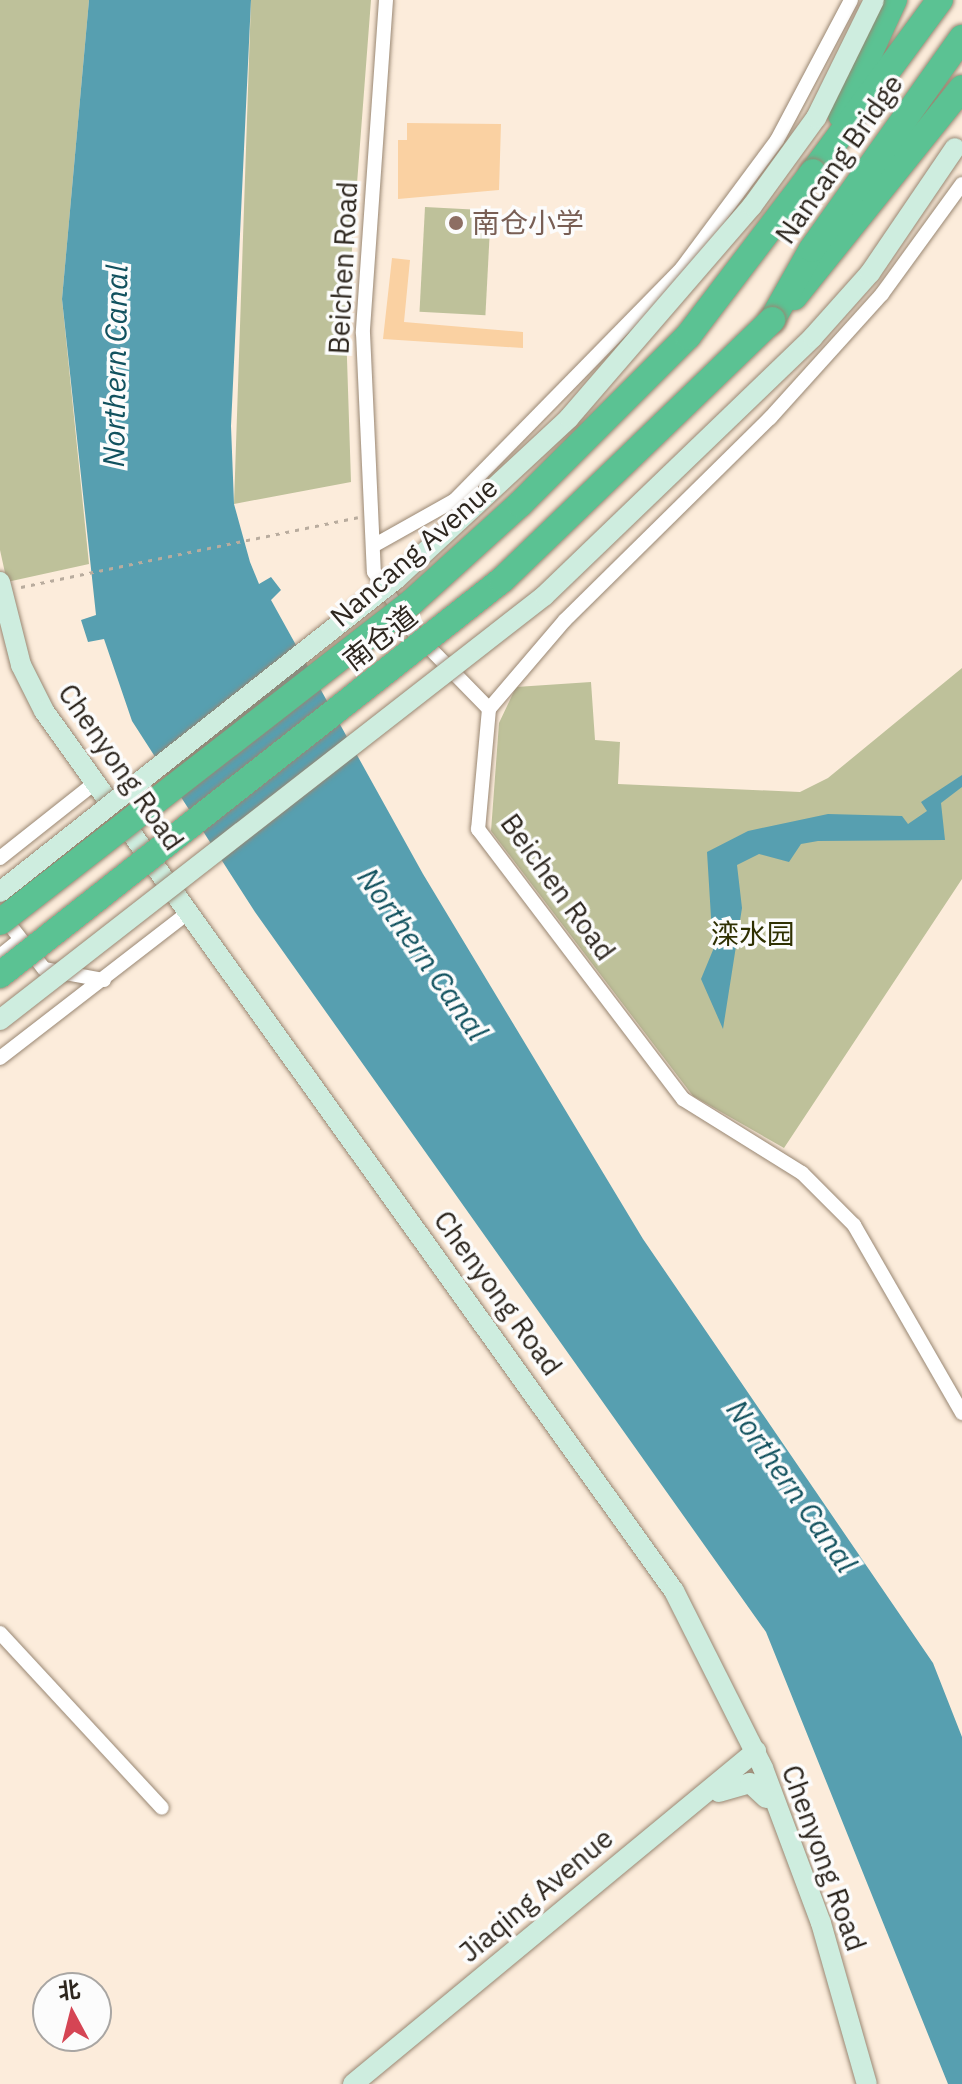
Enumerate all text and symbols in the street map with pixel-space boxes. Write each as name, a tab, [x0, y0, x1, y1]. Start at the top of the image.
street label: Nancang Bridge	[768, 68, 910, 250]
street label: Beichen Road	[322, 181, 364, 355]
place label: 南仓小学	[472, 206, 584, 240]
marker: 南仓小学	[447, 214, 465, 232]
water label: Northern Canal	[95, 264, 135, 468]
street label: Nancang Avenue	[324, 470, 504, 634]
street label: 南仓道	[337, 599, 423, 677]
street label: Chenyong Road	[51, 677, 191, 857]
street label: Beichen Road	[494, 807, 622, 967]
water label: Northern Canal	[350, 861, 496, 1047]
park label: 滦水园	[711, 917, 795, 951]
street label: Chenyong Road	[427, 1204, 569, 1382]
water label: Northern Canal	[719, 1393, 865, 1579]
street label: Chenyong Road	[775, 1760, 873, 1956]
street label: Jiaqing Avenue	[452, 1821, 620, 1969]
north arrow	[32, 1972, 112, 2052]
text: 北	[57, 1974, 82, 2005]

